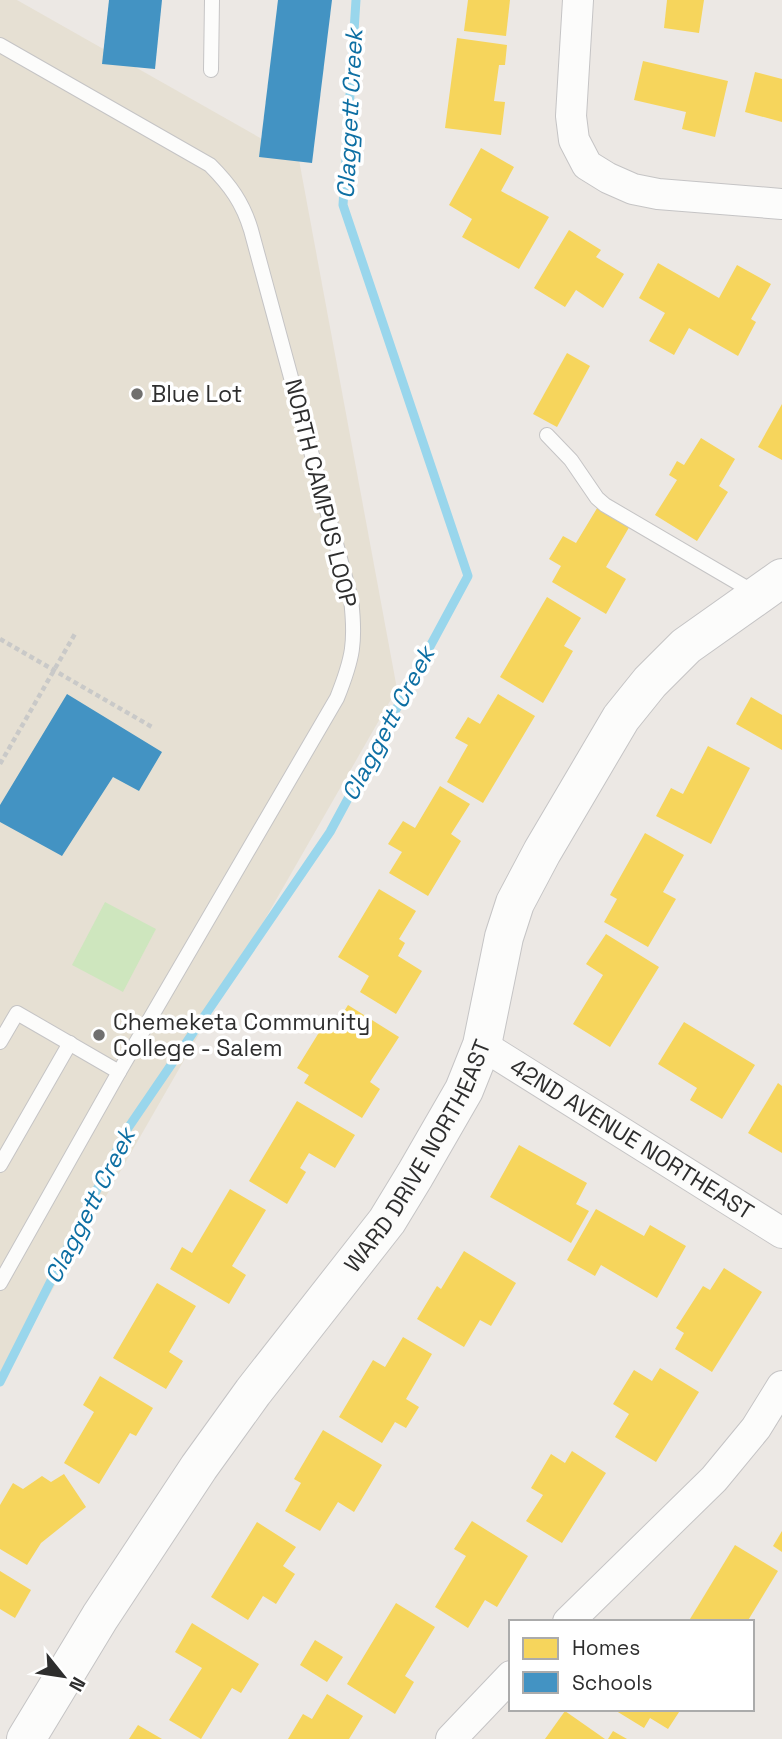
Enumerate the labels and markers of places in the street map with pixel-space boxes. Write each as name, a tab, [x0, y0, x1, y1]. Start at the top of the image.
place label: Blue Lot	[151, 379, 242, 409]
marker: Blue Lot	[129, 386, 145, 402]
place label: Chemeketa Community College - Salem	[113, 1007, 370, 1063]
marker: Chemeketa Community College - Salem	[91, 1027, 107, 1043]

